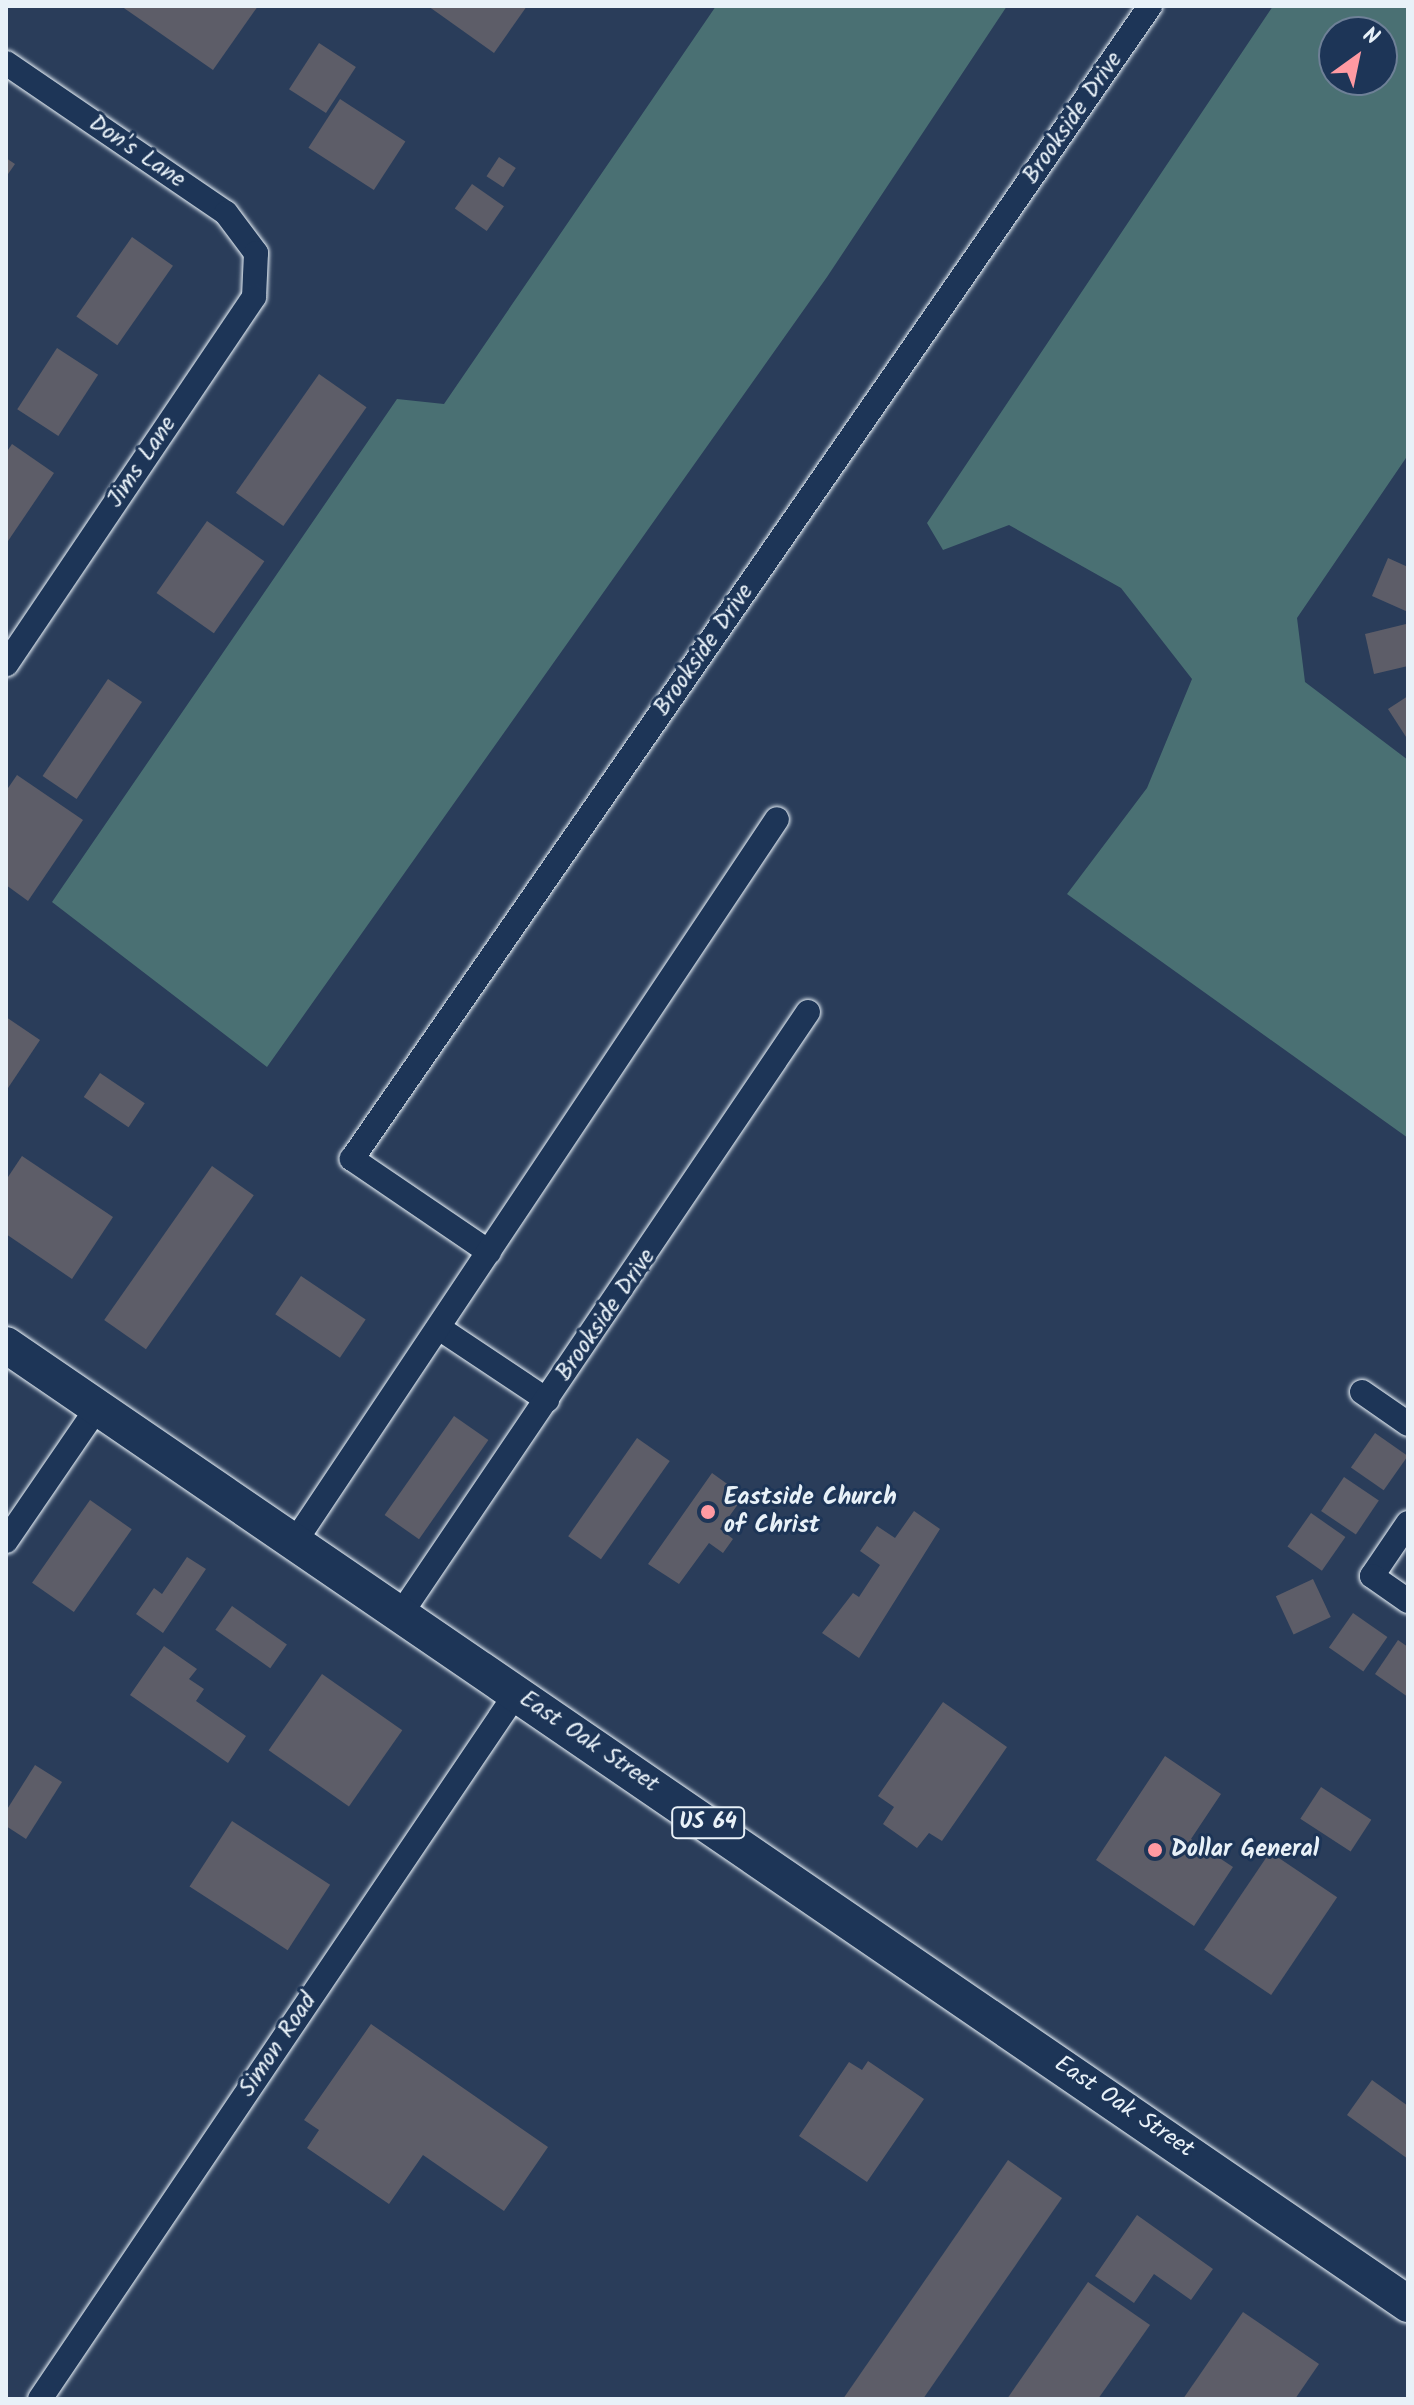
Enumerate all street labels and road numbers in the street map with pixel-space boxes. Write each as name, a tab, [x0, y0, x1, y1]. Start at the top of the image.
street label: Brookside Drive	[1017, 46, 1129, 190]
street label: Don's Lane	[83, 109, 191, 195]
street label: Jims Lane	[101, 411, 183, 513]
street label: Brookside Drive	[648, 578, 760, 722]
street label: Brookside Drive	[550, 1243, 662, 1387]
street label: East Oak Street	[514, 1685, 664, 1799]
road number: US 64	[670, 1805, 746, 1841]
street label: Simon Road	[233, 1988, 323, 2102]
street label: East Oak Street	[1049, 2050, 1199, 2164]

